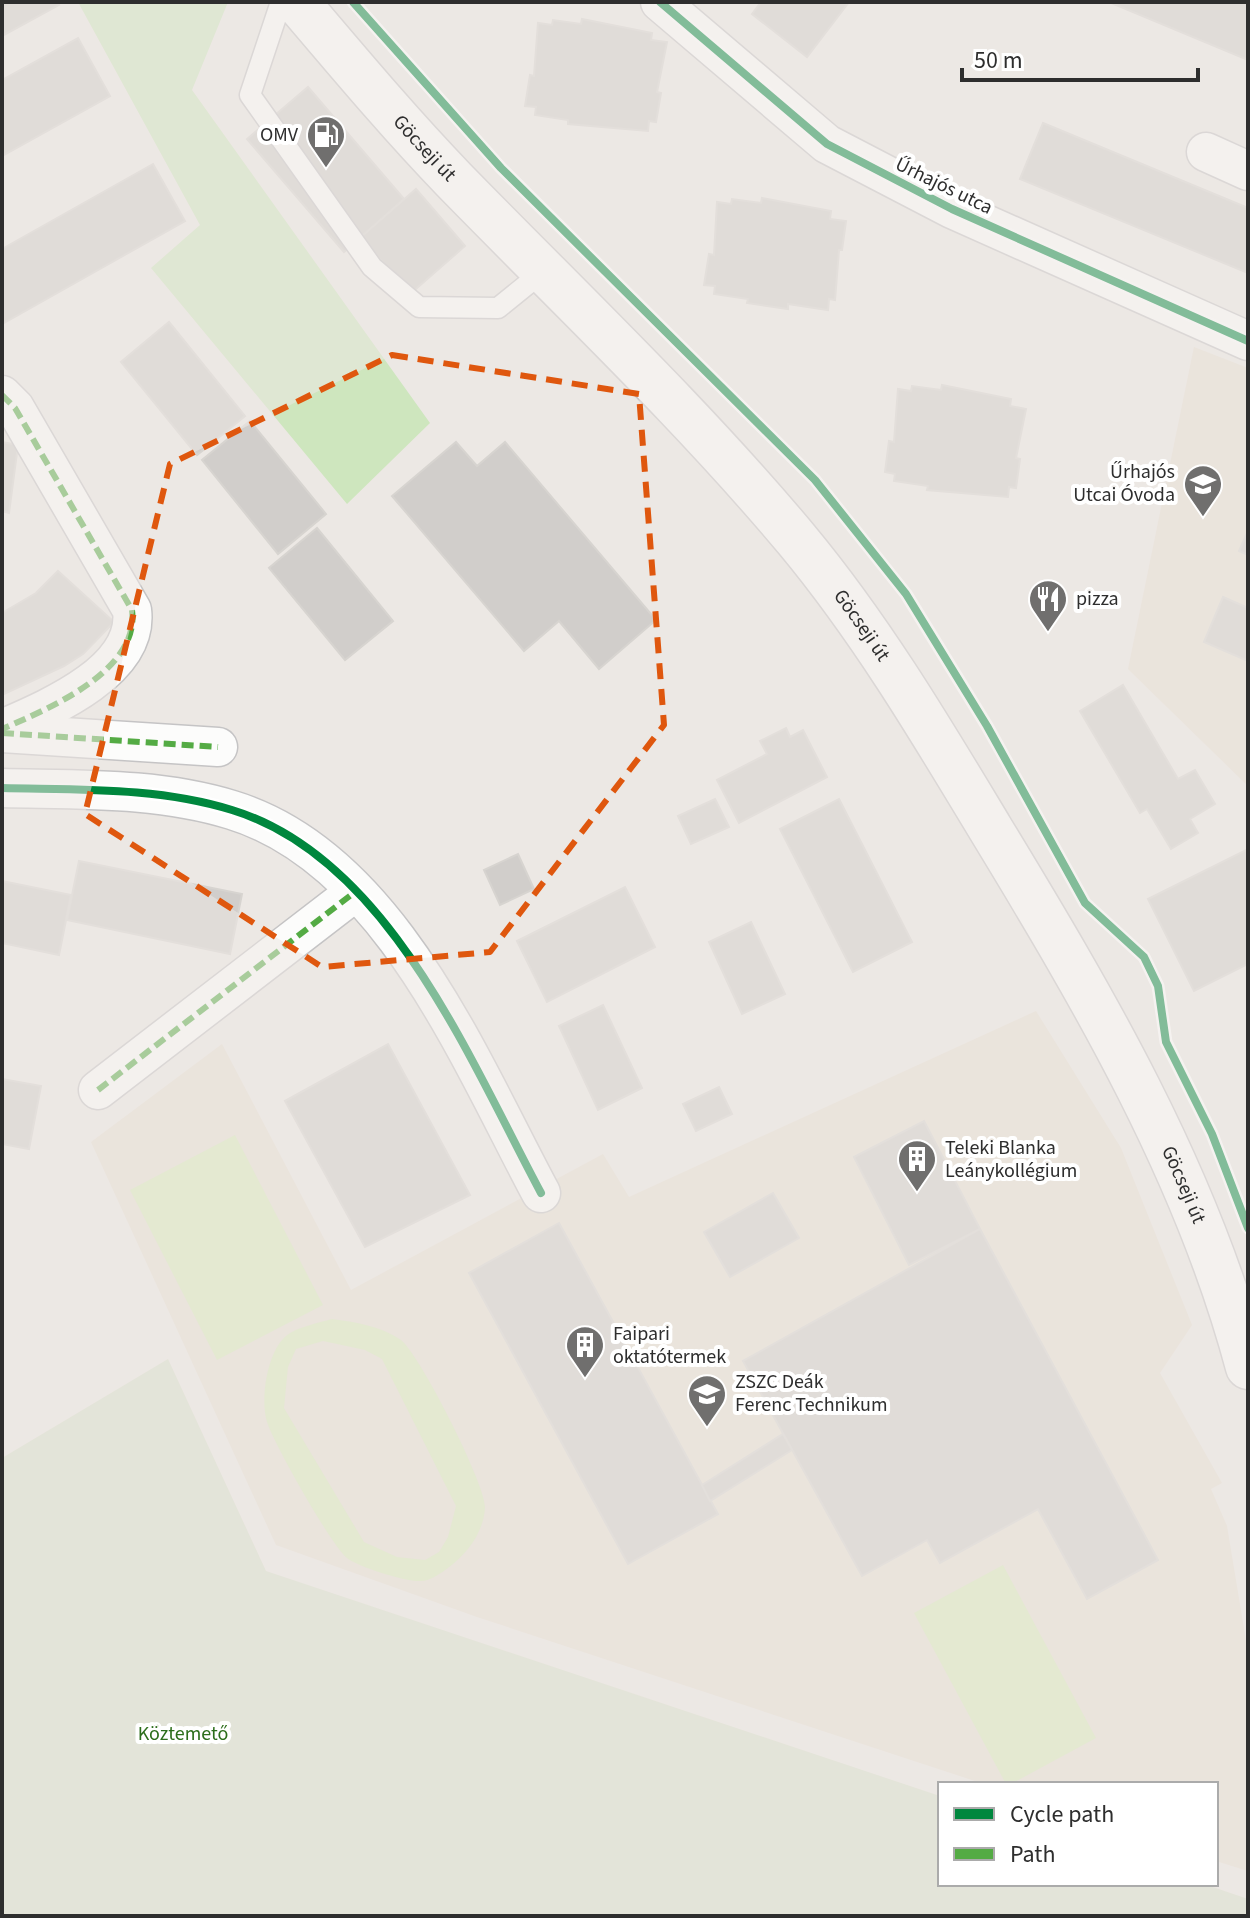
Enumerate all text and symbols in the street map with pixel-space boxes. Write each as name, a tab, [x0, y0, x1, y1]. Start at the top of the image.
scale bar	[962, 32, 1198, 82]
text: 50 m	[974, 43, 1023, 78]
street label: Göcseji út	[386, 109, 463, 188]
fuel station icon: OMV	[305, 114, 347, 169]
place label: OMV	[260, 121, 299, 149]
street label: Űrhajós utca	[891, 150, 997, 222]
place label: Űrhajós Utcai Óvoda	[1073, 458, 1175, 509]
school or university icon: Űrhajós Utcai Óvoda	[1182, 463, 1224, 518]
restaurant icon: pizza	[1027, 578, 1069, 633]
street label: Göcseji út	[827, 584, 897, 667]
place label: pizza	[1076, 585, 1119, 613]
place label: Teleki Blanka Leánykollégium	[945, 1134, 1077, 1185]
building icon: Teleki Blanka Leánykollégium	[896, 1138, 938, 1193]
street label: Göcseji út	[1154, 1141, 1213, 1228]
place label: Faipari oktatótermek	[613, 1320, 726, 1371]
building icon: Faipari oktatótermek	[564, 1324, 606, 1379]
place label: ZSZC Deák Ferenc Technikum	[735, 1368, 888, 1419]
school or university icon: ZSZC Deák Ferenc Technikum	[686, 1373, 728, 1428]
park label: Köztemető	[138, 1720, 228, 1748]
legend	[938, 1782, 1218, 1886]
text: Cycle path	[1010, 1797, 1114, 1832]
text: Path	[1010, 1837, 1056, 1872]

